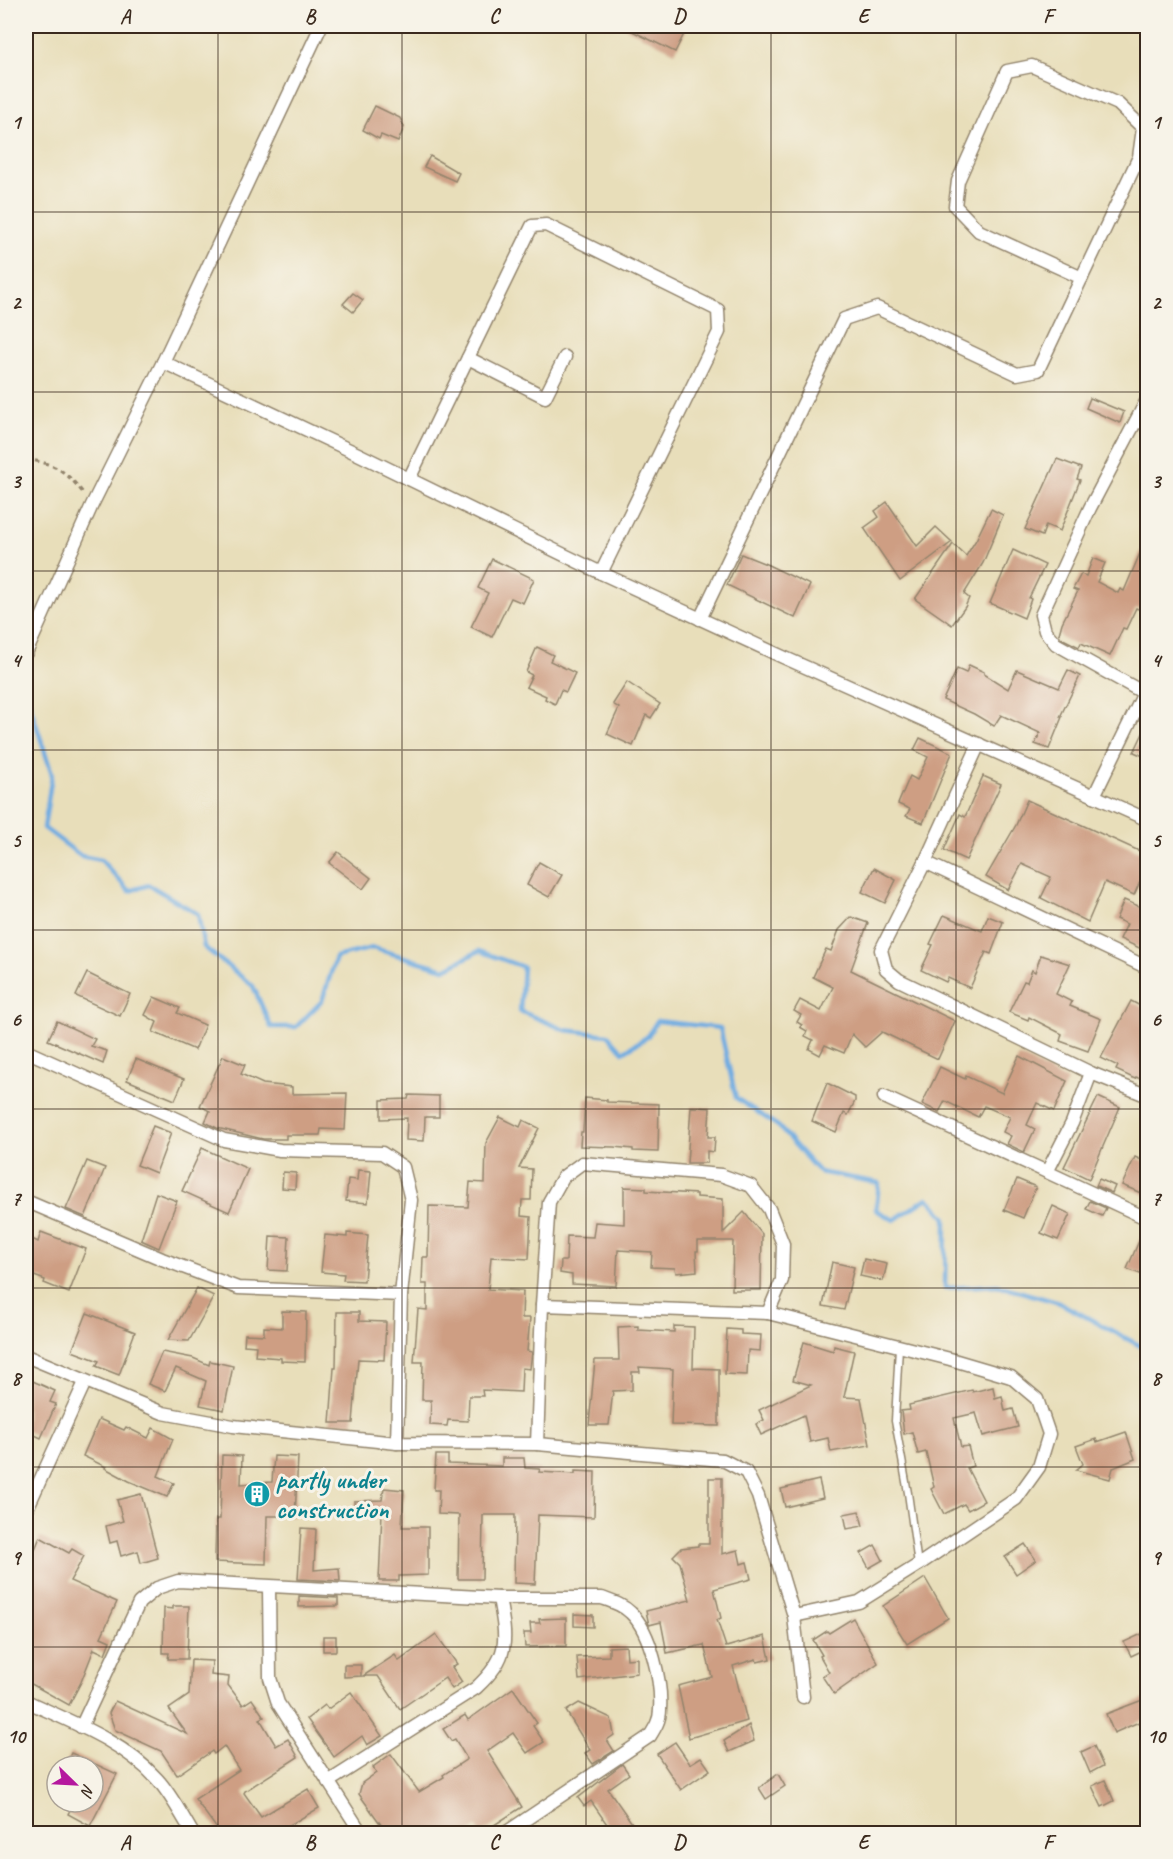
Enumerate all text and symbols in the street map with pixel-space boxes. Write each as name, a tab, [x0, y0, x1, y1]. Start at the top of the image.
text: A	[120, 4, 132, 29]
text: B	[305, 4, 317, 29]
text: C	[489, 4, 501, 29]
text: D	[673, 4, 687, 29]
text: E	[858, 4, 872, 29]
text: F	[1043, 4, 1057, 29]
text: 1	[12, 110, 23, 135]
text: 1	[1152, 110, 1163, 135]
text: 2	[12, 290, 23, 315]
text: 2	[1152, 290, 1163, 315]
text: 3	[12, 469, 23, 494]
text: 3	[1152, 469, 1163, 494]
text: 4	[12, 648, 24, 673]
text: 4	[1152, 648, 1164, 673]
text: 5	[12, 828, 23, 853]
text: 5	[1152, 828, 1163, 853]
text: 6	[11, 1007, 22, 1032]
text: 6	[1151, 1007, 1162, 1032]
text: 7	[12, 1186, 23, 1211]
text: 7	[1152, 1186, 1163, 1211]
text: 8	[12, 1366, 24, 1391]
text: 8	[1152, 1366, 1164, 1391]
place label: partly under construction	[276, 1463, 390, 1526]
building icon: partly under construction	[242, 1479, 272, 1509]
text: 9	[12, 1545, 23, 1570]
text: 9	[1152, 1545, 1163, 1570]
text: 10	[7, 1724, 27, 1749]
text: 10	[1147, 1724, 1167, 1749]
north arrow	[45, 1754, 105, 1814]
text: N	[75, 1781, 99, 1801]
text: A	[120, 1830, 132, 1855]
text: B	[305, 1830, 317, 1855]
text: C	[489, 1830, 501, 1855]
text: D	[673, 1830, 687, 1855]
text: E	[858, 1830, 872, 1855]
text: F	[1043, 1830, 1057, 1855]

